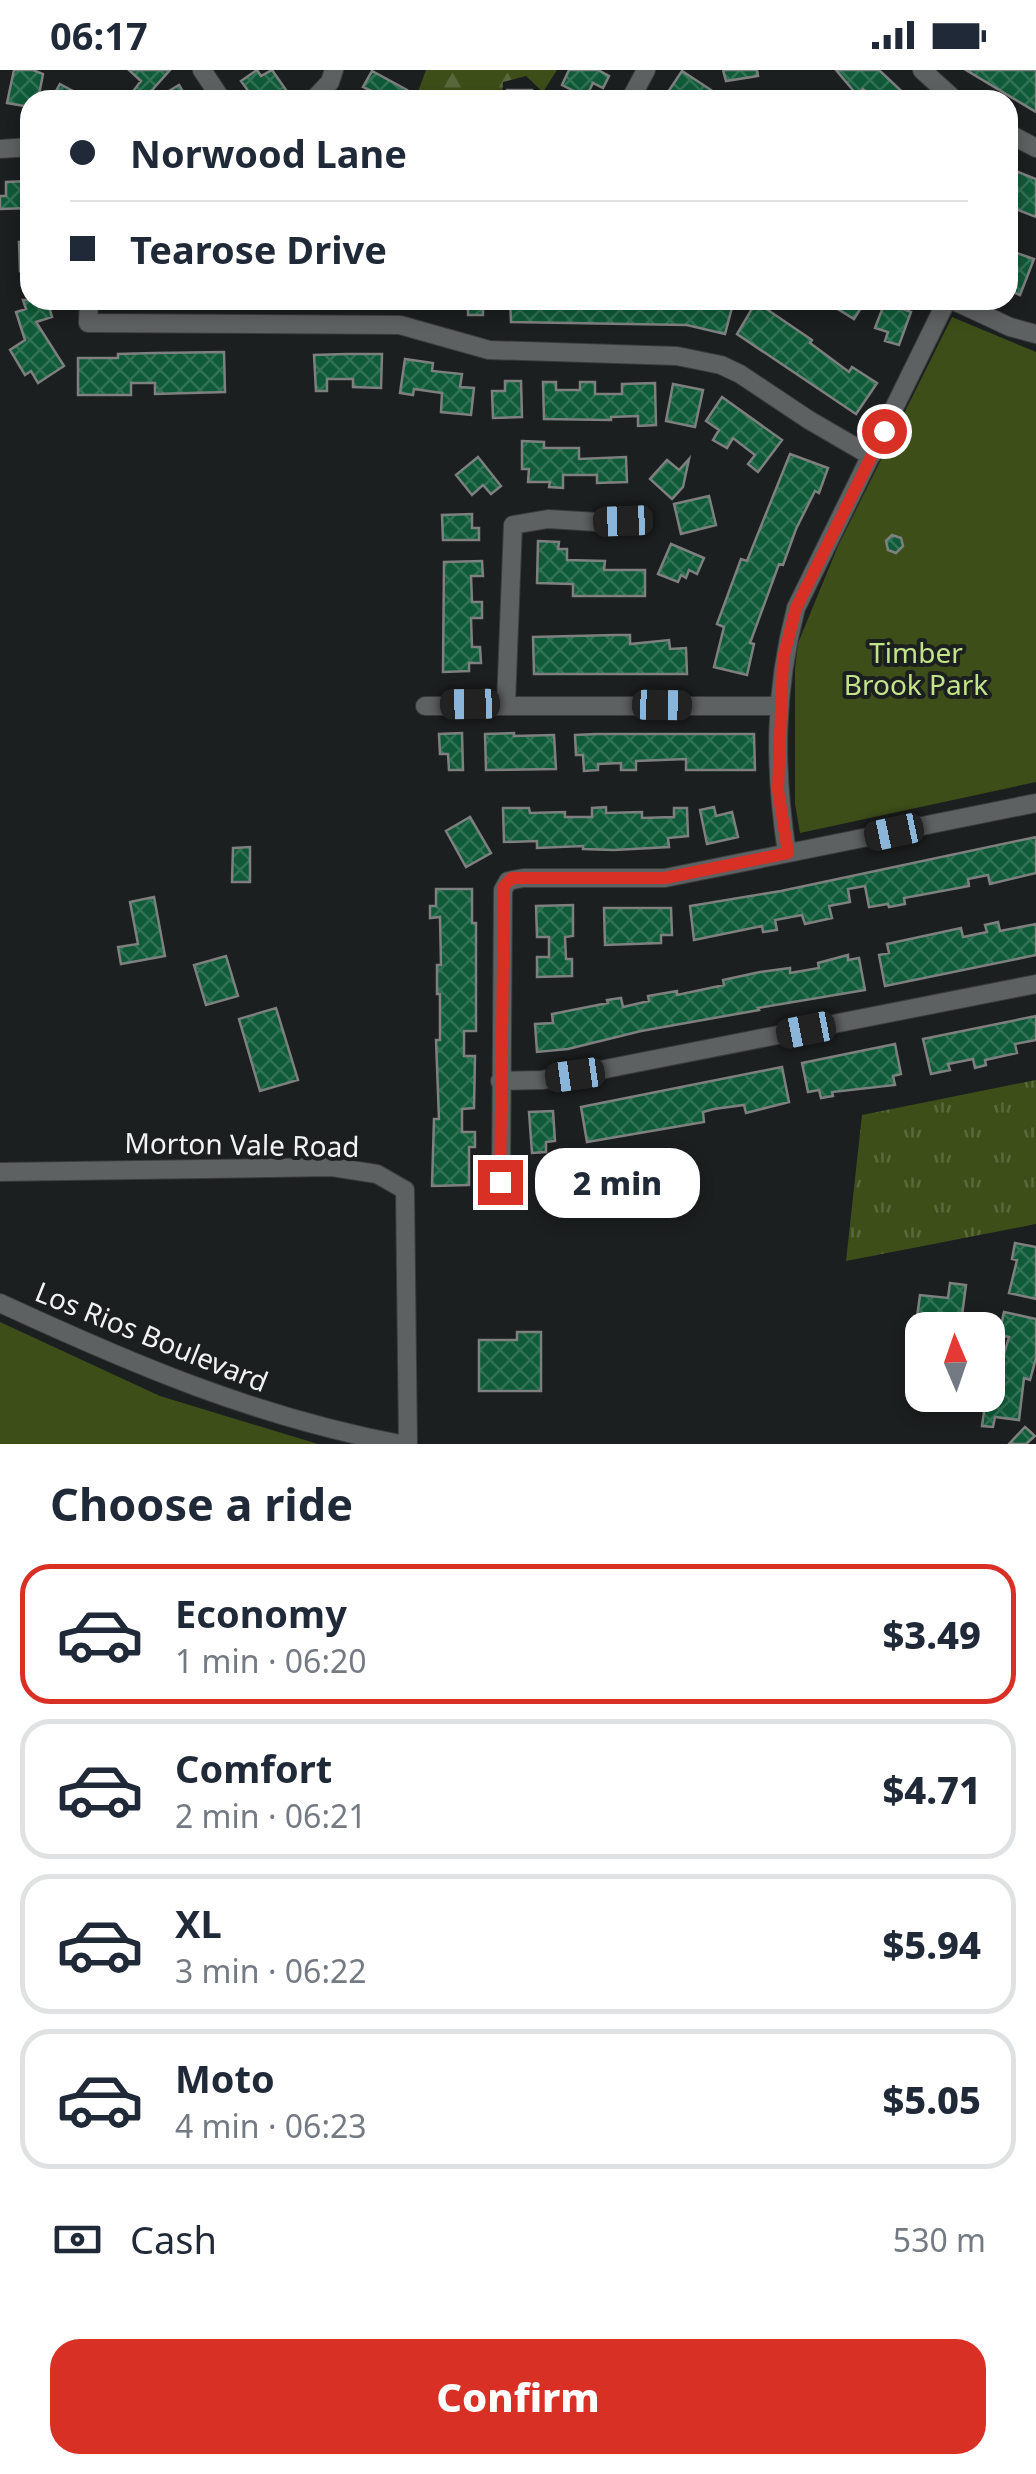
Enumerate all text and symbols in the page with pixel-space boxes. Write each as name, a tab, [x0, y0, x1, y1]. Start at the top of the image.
text: 06:17	[50, 9, 148, 61]
text: Norwood Lane	[130, 127, 407, 179]
text: Tearose Drive	[130, 223, 387, 275]
route start	[862, 409, 907, 454]
car	[592, 505, 654, 537]
park label: Timber Brook Park	[844, 633, 988, 703]
car	[440, 688, 500, 720]
car	[632, 689, 692, 721]
car	[862, 811, 926, 853]
car	[774, 1010, 838, 1050]
car	[543, 1056, 607, 1094]
street label: Morton Vale Road	[124, 1123, 360, 1165]
callout: 2 min	[535, 1147, 700, 1217]
route end	[478, 1160, 523, 1205]
text: 2 min	[573, 1161, 662, 1204]
street label: Los Rios Boulevard	[30, 1272, 274, 1400]
north arrow	[905, 1312, 1005, 1412]
map controls	[905, 1312, 1005, 1412]
text: Choose a ride	[50, 1473, 353, 1534]
text: Economy	[175, 1587, 347, 1639]
icon: car	[55, 1589, 145, 1679]
text: $3.49	[882, 1608, 981, 1660]
text: 1 min · 06:20	[175, 1639, 367, 1682]
text: Comfort	[175, 1742, 332, 1794]
icon: car	[55, 1744, 145, 1834]
text: $4.71	[882, 1763, 981, 1815]
text: 2 min · 06:21	[175, 1794, 367, 1837]
text: XL	[175, 1897, 222, 1949]
icon: car	[55, 1899, 145, 1989]
text: $5.94	[882, 1918, 981, 1970]
text: 3 min · 06:22	[175, 1949, 367, 1992]
text: Moto	[175, 2052, 275, 2104]
icon: car	[55, 2054, 145, 2144]
text: $5.05	[882, 2073, 981, 2125]
text: 4 min · 06:23	[175, 2104, 367, 2147]
icon: cash	[50, 2212, 105, 2267]
text: Cash	[130, 2213, 217, 2265]
text: 530 m	[893, 2218, 986, 2261]
button: Confirm	[50, 2339, 986, 2454]

